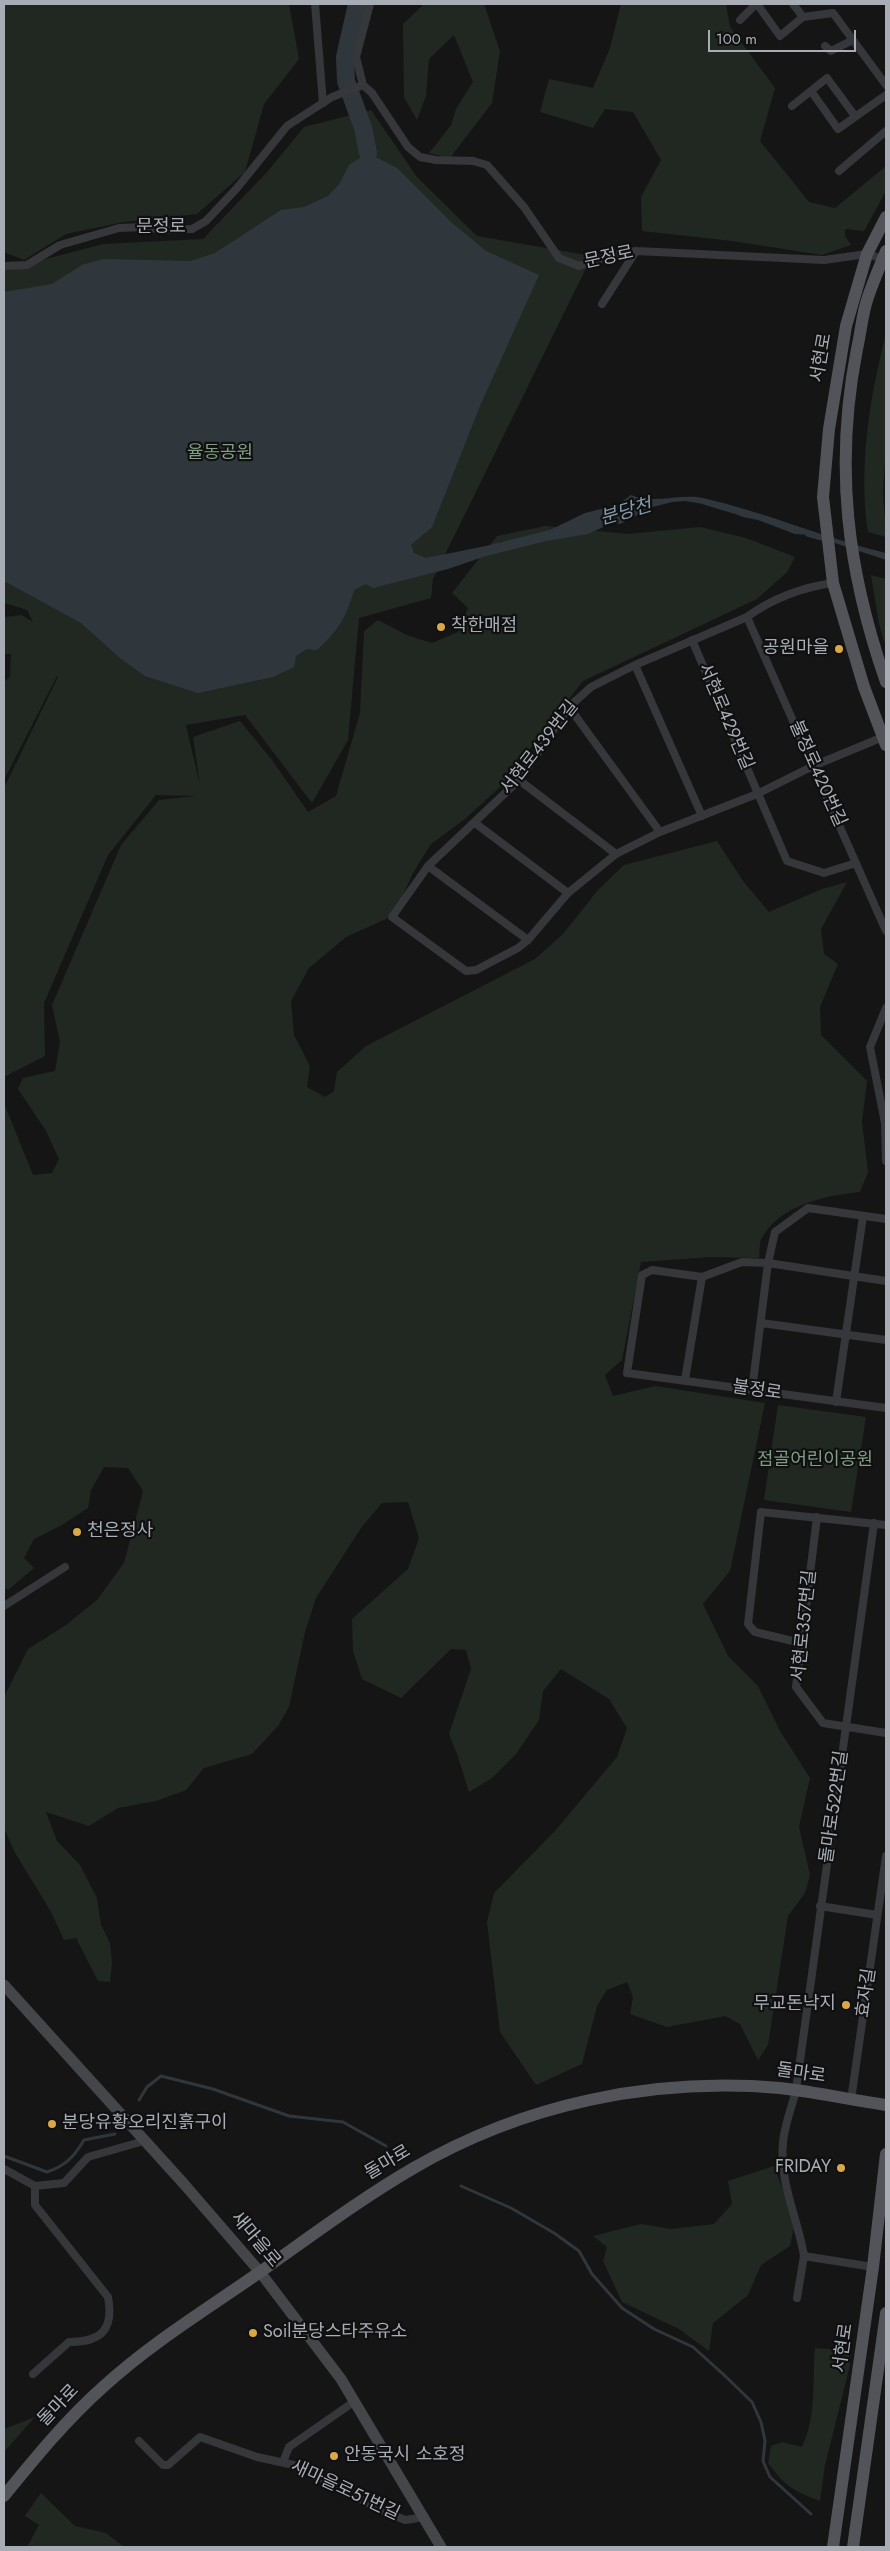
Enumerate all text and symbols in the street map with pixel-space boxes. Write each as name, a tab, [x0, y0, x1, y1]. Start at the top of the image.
scale bar	[710, 20, 858, 52]
text: 100 m	[716, 28, 757, 50]
street label: 문정로	[136, 217, 186, 239]
street label: 문정로	[582, 242, 636, 274]
street label: 서현로	[807, 332, 837, 384]
park label: 율동공원	[187, 443, 253, 465]
water label: 분당천	[598, 495, 654, 531]
place label: 착한매점	[451, 616, 517, 638]
marker: 착한매점	[435, 621, 447, 633]
place label: 공원마을	[763, 638, 829, 660]
marker: 공원마을	[833, 643, 845, 655]
street label: 서현로429번길	[693, 660, 757, 774]
street label: 서현로439번길	[497, 697, 583, 799]
street label: 불정로420번길	[784, 717, 850, 831]
street label: 불정로	[731, 1377, 783, 1405]
park label: 점골어린이공원	[757, 1450, 873, 1472]
place label: 천은정사	[87, 1521, 153, 1543]
marker: 천은정사	[71, 1526, 83, 1538]
street label: 서현로357번길	[788, 1569, 822, 1683]
street label: 돌마로522번길	[816, 1749, 854, 1865]
street label: 효자길	[853, 1967, 881, 2019]
place label: 무교돈낙지	[753, 1994, 836, 2016]
marker: 무교돈낙지	[840, 1999, 852, 2011]
street label: 돌마로	[775, 2060, 827, 2088]
place label: 분당유황오리진흙구이	[62, 2113, 228, 2135]
marker: 분당유황오리진흙구이	[46, 2118, 58, 2130]
street label: 돌마로	[361, 2141, 415, 2185]
place label: FRIDAY	[775, 2157, 831, 2179]
marker: FRIDAY	[835, 2162, 847, 2174]
street label: 새마을로	[225, 2208, 285, 2272]
place label: Soil분당스타주유소	[263, 2322, 407, 2344]
street label: 서현로	[830, 2322, 858, 2374]
marker: Soil분당스타주유소	[247, 2327, 259, 2339]
street label: 돌마로	[34, 2381, 84, 2431]
place label: 안동국시 소호정	[344, 2445, 465, 2467]
marker: 안동국시 소호정	[328, 2450, 340, 2462]
street label: 새마을로51번길	[287, 2456, 403, 2526]

